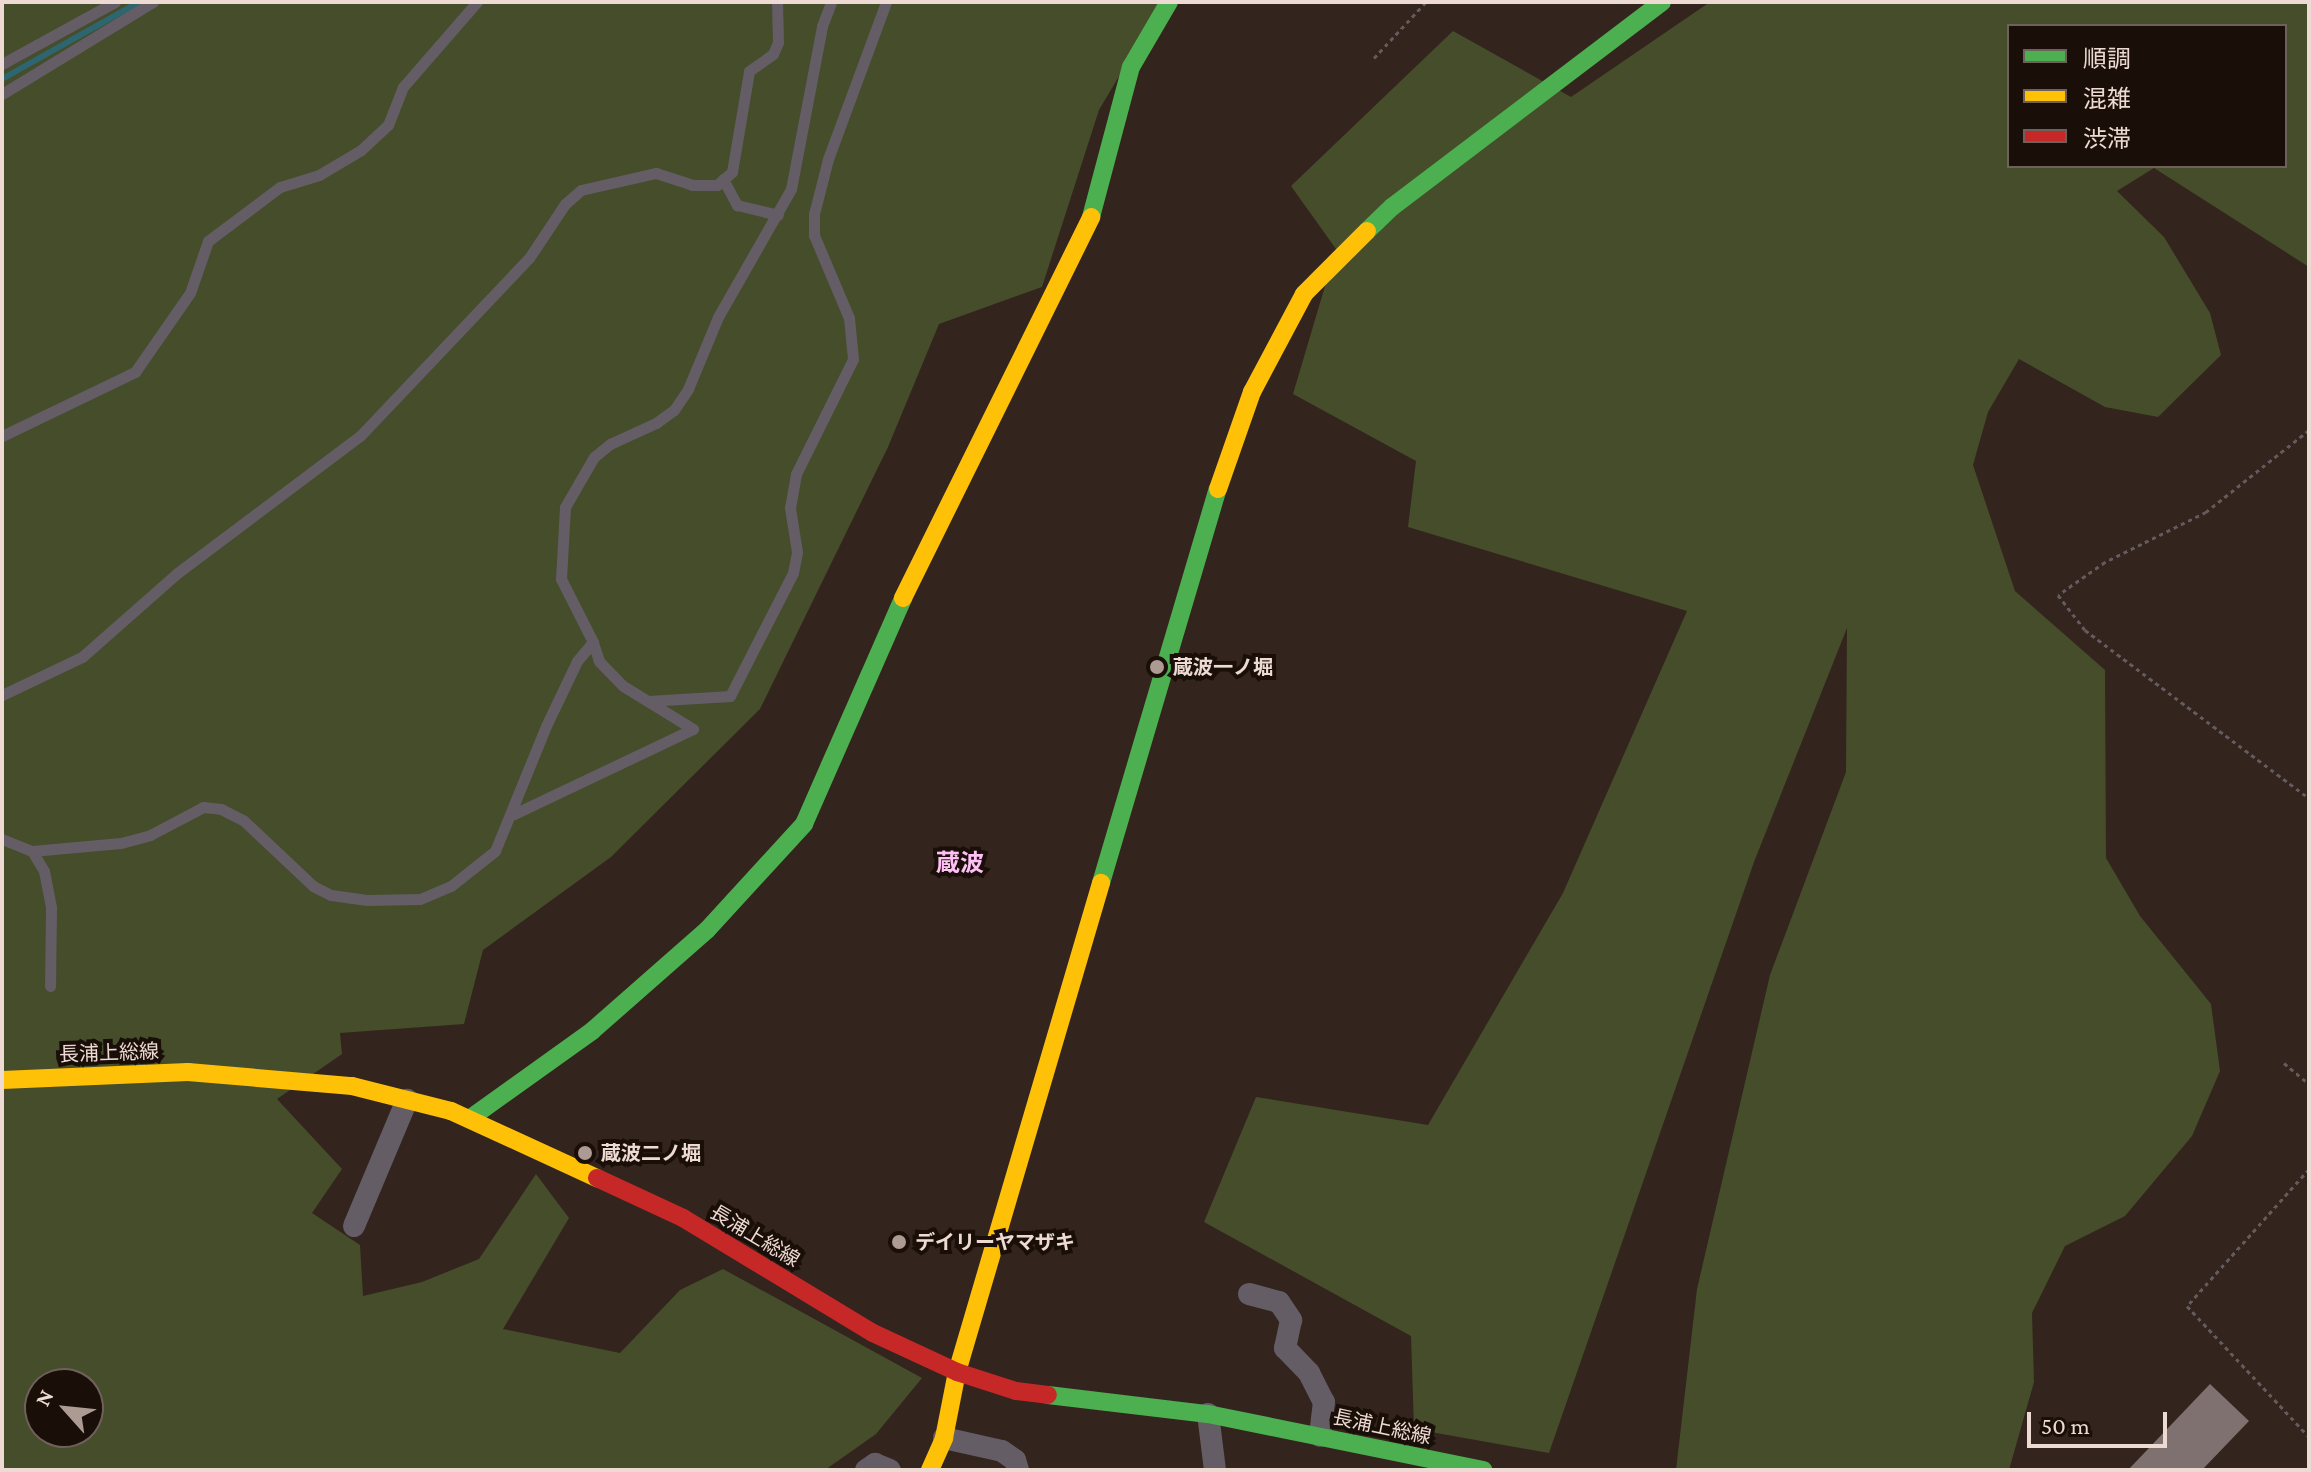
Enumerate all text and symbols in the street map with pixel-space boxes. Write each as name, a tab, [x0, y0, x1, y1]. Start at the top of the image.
legend	[2007, 24, 2287, 168]
text: 順調	[2083, 45, 2131, 72]
text: 混雑	[2083, 85, 2131, 112]
text: 渋滞	[2083, 125, 2131, 152]
place label: 蔵波一ノ堀	[1173, 655, 1273, 679]
marker: 蔵波一ノ堀	[1148, 658, 1166, 676]
district label: 蔵波	[936, 849, 984, 877]
street label: 長浦上総線	[59, 1039, 159, 1067]
place label: 蔵波二ノ堀	[601, 1141, 701, 1165]
marker: 蔵波二ノ堀	[576, 1144, 594, 1162]
street label: 長浦上総線	[706, 1200, 804, 1272]
place label: デイリーヤマザキ	[915, 1230, 1075, 1254]
marker: デイリーヤマザキ	[890, 1233, 908, 1251]
north arrow	[24, 1368, 104, 1448]
text: N	[29, 1385, 58, 1410]
scale bar	[2031, 1396, 2171, 1446]
street label: 長浦上総線	[1331, 1405, 1433, 1449]
text: 50 m	[2041, 1412, 2090, 1439]

